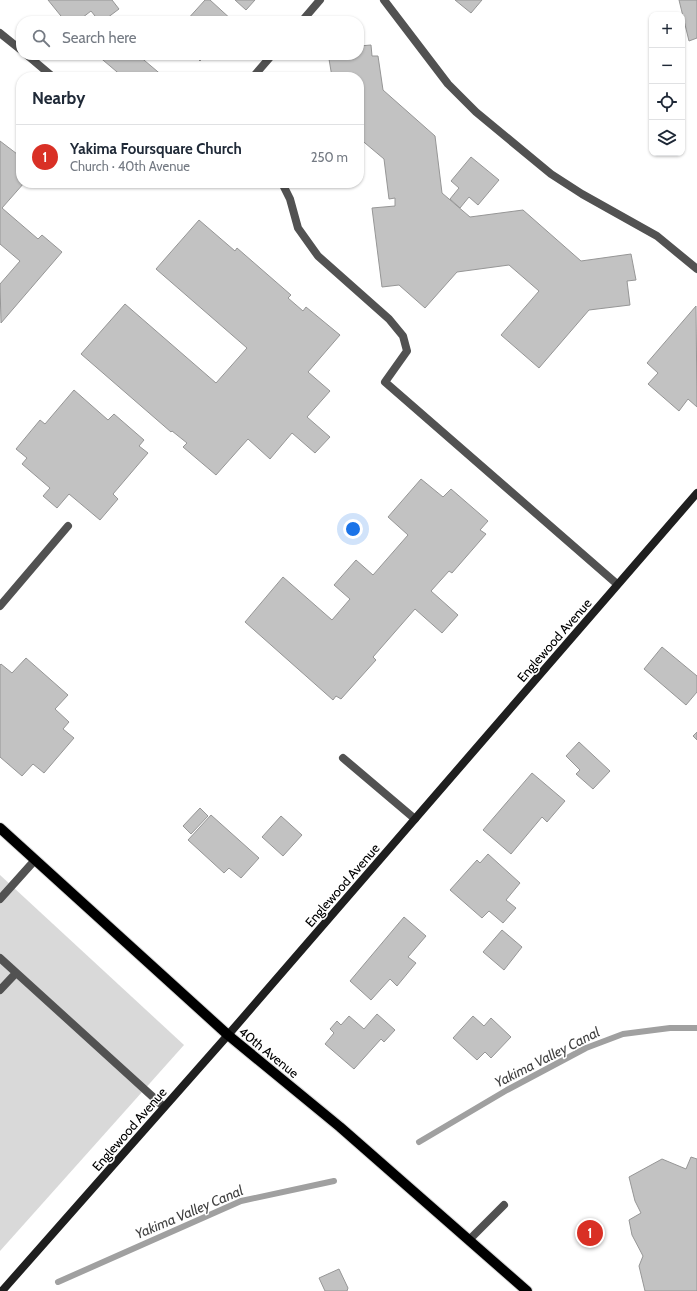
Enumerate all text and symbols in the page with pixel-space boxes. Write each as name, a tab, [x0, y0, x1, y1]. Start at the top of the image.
map controls	[649, 12, 685, 156]
button: +	[649, 12, 685, 48]
search box	[16, 16, 364, 60]
icon: search	[30, 27, 52, 49]
text: Search here	[62, 29, 137, 47]
button: −	[649, 48, 685, 84]
button: locate	[649, 84, 685, 120]
text: Nearby	[32, 88, 85, 108]
button: layers	[649, 120, 685, 156]
text: Yakima Foursquare Church	[70, 140, 242, 158]
text: 1	[43, 149, 47, 165]
text: 250 m	[311, 149, 348, 165]
text: Church · 40th Avenue	[70, 158, 190, 174]
your location	[343, 519, 363, 539]
street label: Englewood Avenue	[513, 595, 595, 685]
street label: Englewood Avenue	[301, 840, 383, 930]
water label: Yakima Valley Canal	[491, 1022, 603, 1091]
street label: 40th Avenue	[236, 1023, 302, 1081]
street label: Englewood Avenue	[88, 1084, 170, 1174]
water label: Yakima Valley Canal	[132, 1181, 246, 1243]
pin: 1	[577, 1218, 603, 1248]

